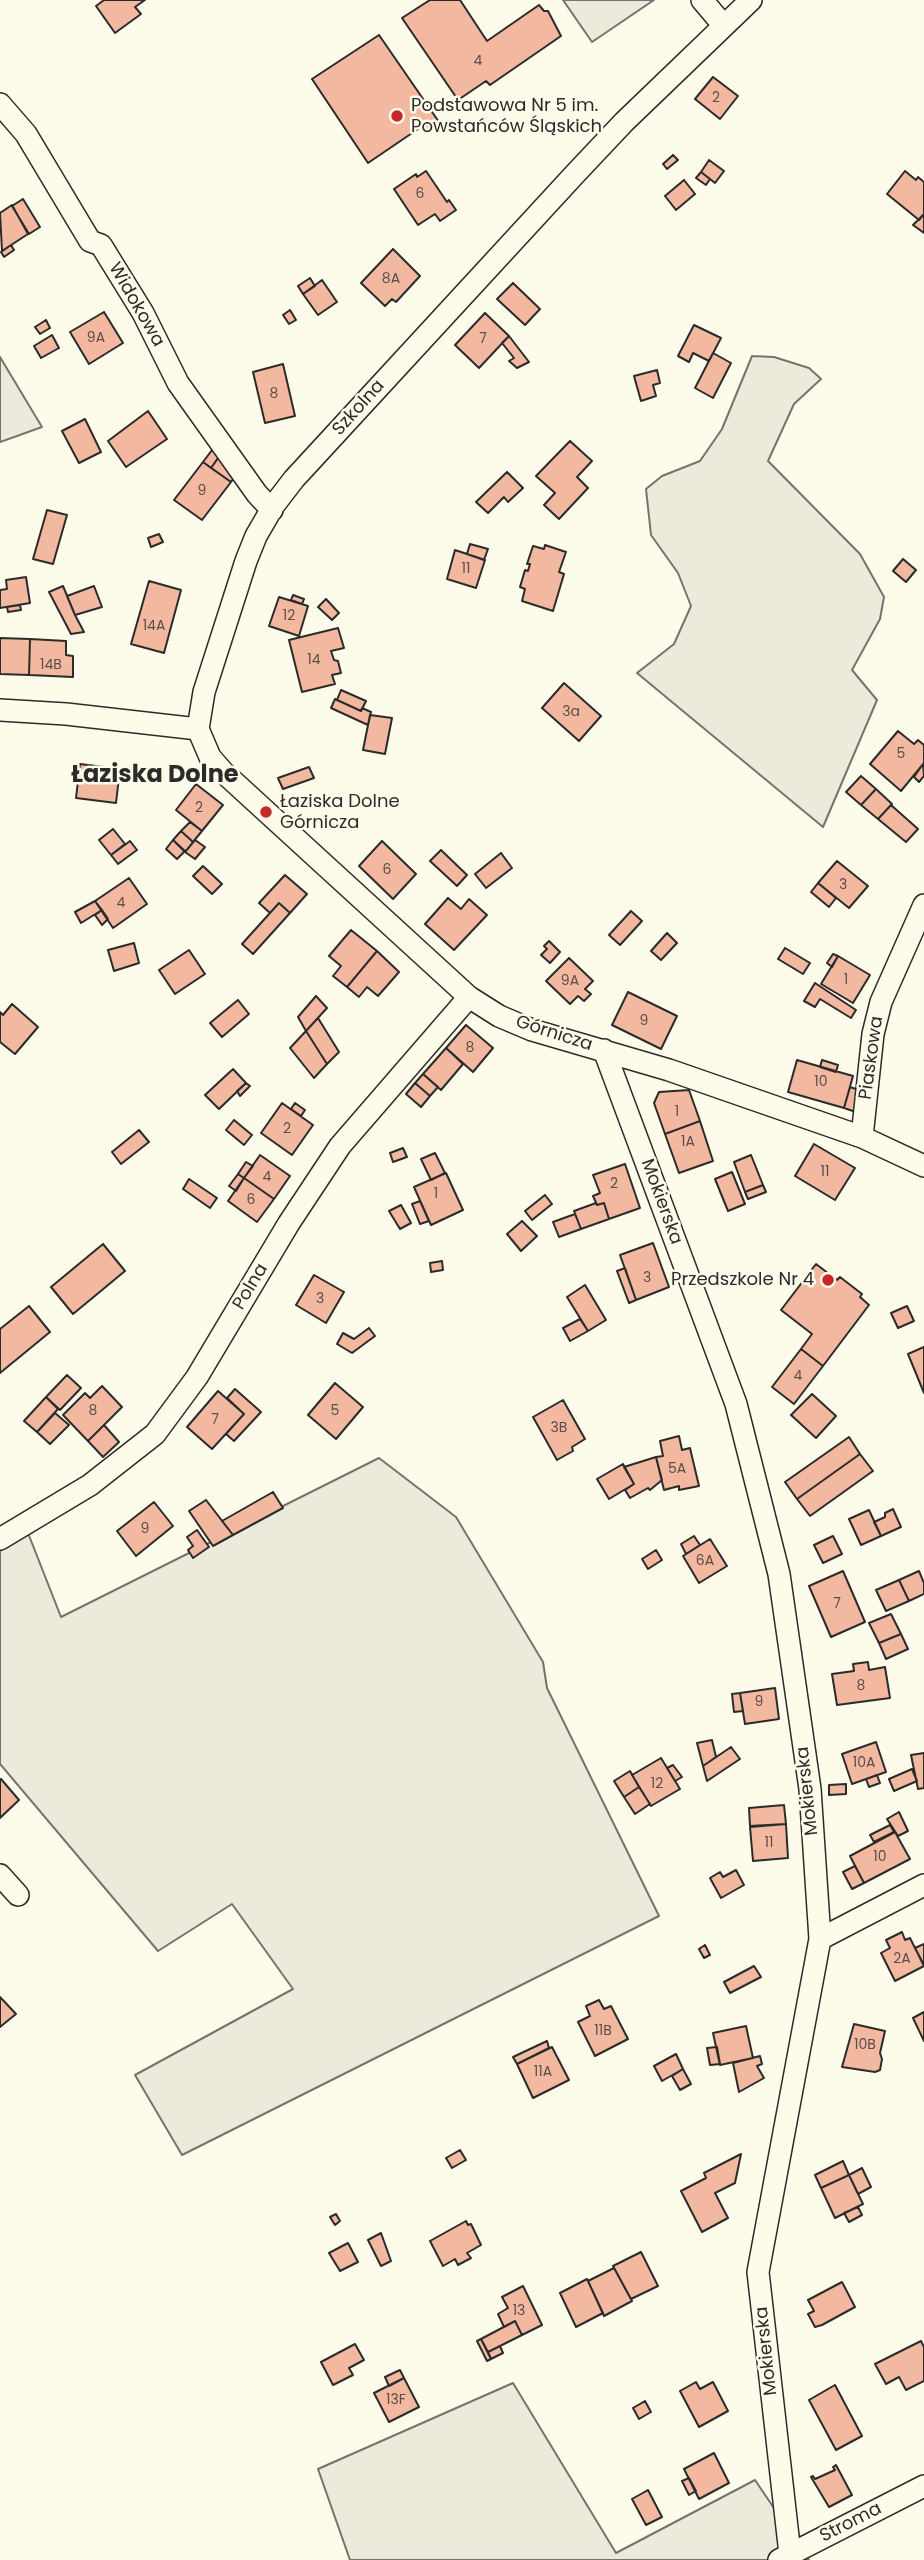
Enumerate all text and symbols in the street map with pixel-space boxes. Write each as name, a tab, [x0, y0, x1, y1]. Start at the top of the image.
house number: 4	[474, 53, 482, 69]
house number: 2	[712, 90, 720, 106]
place label: Podstawowa Nr 5 im. Powstańców Śląskich	[411, 95, 602, 138]
marker: Podstawowa Nr 5 im. Powstańców Śląskich	[389, 108, 405, 124]
house number: 6	[416, 186, 424, 202]
street label: Widokowa	[103, 259, 169, 351]
house number: 8A	[382, 271, 400, 287]
house number: 9A	[87, 330, 105, 346]
house number: 7	[479, 331, 487, 347]
street label: Szkolna	[328, 376, 390, 440]
house number: 8	[270, 386, 278, 402]
house number: 9	[198, 483, 206, 499]
house number: 11	[462, 561, 470, 577]
house number: 12	[283, 608, 295, 624]
house number: 14A	[143, 618, 165, 634]
house number: 14	[307, 652, 321, 668]
house number: 14B	[40, 657, 62, 673]
house number: 3a	[562, 704, 580, 720]
house number: 5	[897, 746, 905, 762]
district label: Łaziska Dolne	[71, 762, 239, 790]
place label: Łaziska Dolne Górnicza	[280, 791, 400, 834]
house number: 2	[195, 800, 203, 816]
marker: Łaziska Dolne Górnicza	[258, 804, 274, 820]
house number: 6	[383, 862, 391, 878]
house number: 3	[839, 877, 847, 893]
house number: 4	[117, 895, 125, 911]
house number: 1	[844, 972, 848, 988]
house number: 9A	[561, 973, 579, 989]
street label: Górnicza	[513, 1011, 595, 1057]
house number: 9	[640, 1013, 648, 1029]
street label: Piaskowa	[855, 1015, 889, 1101]
house number: 8	[466, 1040, 474, 1056]
house number: 10	[814, 1074, 828, 1090]
house number: 1	[675, 1104, 679, 1120]
house number: 2	[283, 1121, 291, 1137]
house number: 1A	[681, 1134, 695, 1150]
street label: Mokierska	[636, 1156, 686, 1248]
house number: 11	[821, 1164, 829, 1180]
house number: 4	[263, 1169, 271, 1185]
house number: 2	[610, 1176, 618, 1192]
house number: 1	[434, 1186, 438, 1202]
house number: 6	[247, 1192, 255, 1208]
street label: Polna	[229, 1260, 273, 1314]
place label: Przedszkole Nr 4	[671, 1269, 814, 1291]
house number: 3	[643, 1270, 651, 1286]
marker: Przedszkole Nr 4	[820, 1272, 836, 1288]
house number: 3	[316, 1291, 324, 1307]
house number: 4	[794, 1368, 802, 1384]
house number: 8	[89, 1403, 97, 1419]
house number: 5	[331, 1403, 339, 1419]
house number: 7	[211, 1412, 219, 1428]
house number: 3B	[551, 1420, 567, 1436]
house number: 5A	[668, 1461, 686, 1477]
house number: 9	[141, 1521, 149, 1537]
house number: 6A	[696, 1553, 714, 1569]
house number: 7	[833, 1596, 841, 1612]
house number: 8	[857, 1678, 865, 1694]
house number: 9	[755, 1694, 763, 1710]
street label: Mokierska	[793, 1745, 823, 1837]
house number: 10A	[853, 1755, 875, 1771]
house number: 12	[651, 1776, 663, 1792]
house number: 11	[765, 1835, 773, 1851]
house number: 10	[873, 1849, 887, 1865]
house number: 2A	[893, 1951, 911, 1967]
house number: 11B	[594, 2023, 612, 2039]
house number: 10B	[854, 2037, 876, 2053]
house number: 11A	[534, 2064, 552, 2080]
house number: 13	[513, 2303, 525, 2319]
street label: Mokierska	[752, 2305, 782, 2397]
house number: 13F	[386, 2392, 406, 2408]
street label: Stroma	[817, 2498, 885, 2548]

